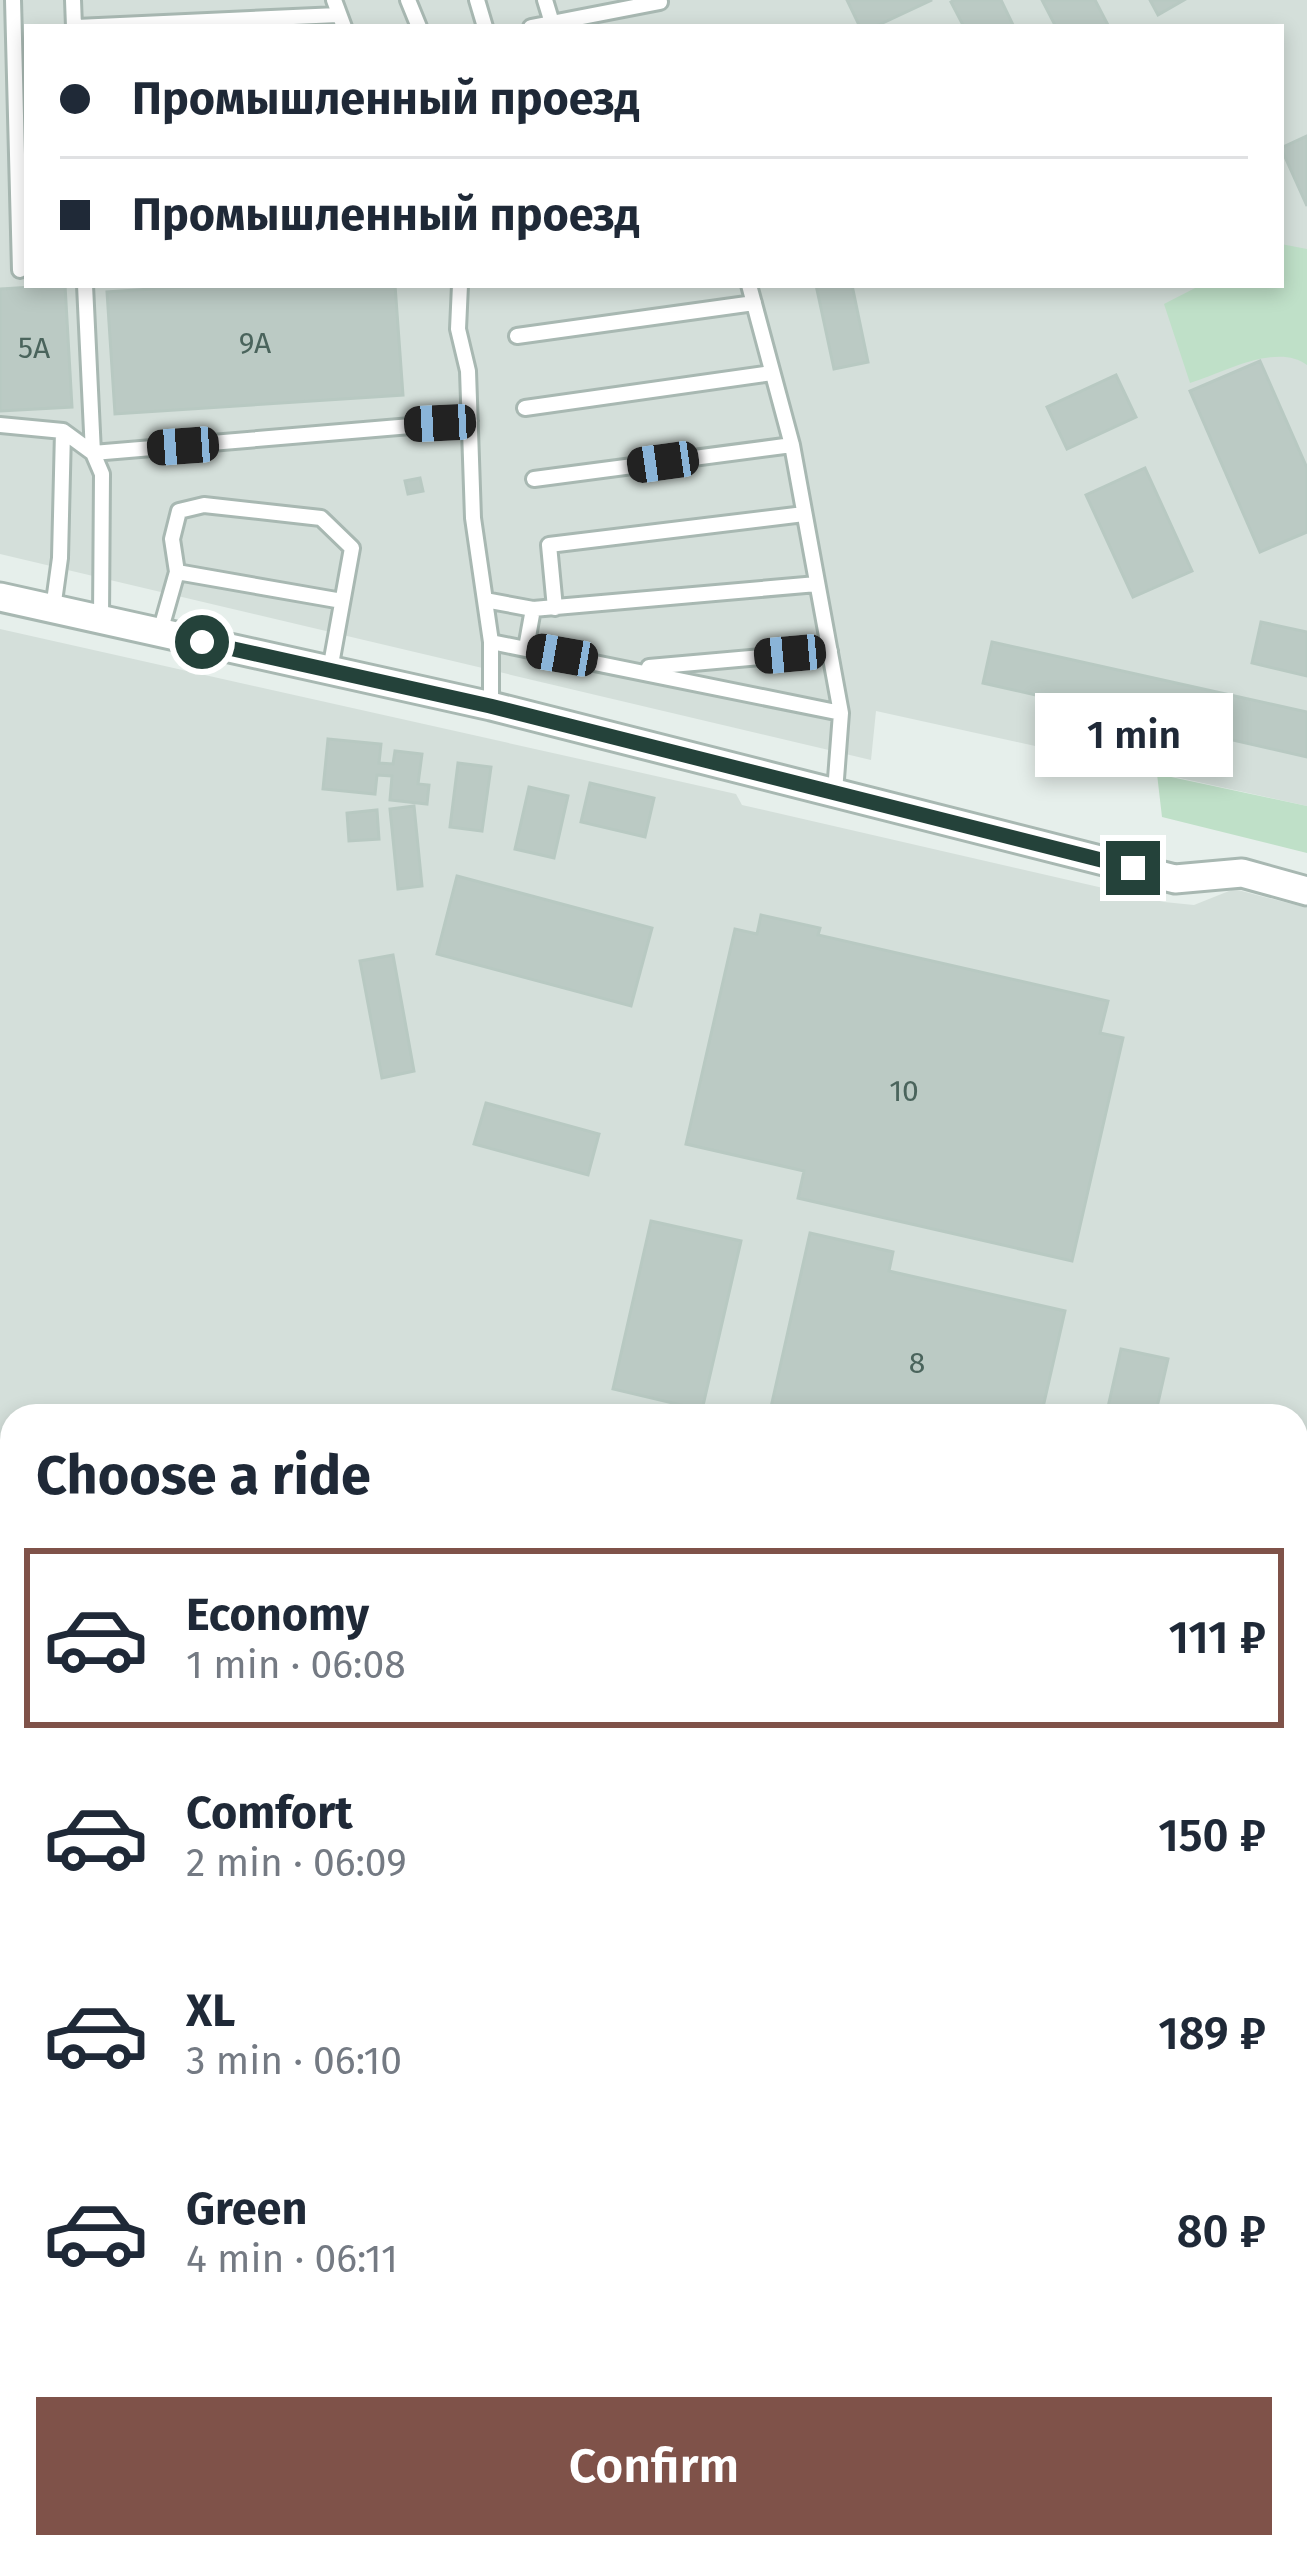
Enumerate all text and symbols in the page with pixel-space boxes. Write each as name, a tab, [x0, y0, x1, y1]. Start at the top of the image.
text: Промышленный проезд	[132, 72, 639, 126]
text: Промышленный проезд	[132, 188, 639, 242]
house number: 9А	[239, 325, 272, 361]
house number: 5А	[18, 330, 51, 366]
car	[403, 403, 477, 443]
car	[146, 426, 220, 466]
car	[625, 439, 701, 485]
route start	[175, 615, 229, 669]
car	[523, 631, 601, 679]
car	[753, 633, 827, 675]
callout: 1 min	[1034, 694, 1232, 778]
text: 1 min	[1087, 712, 1181, 758]
route end	[1106, 841, 1160, 895]
house number: 10	[889, 1073, 919, 1109]
house number: 8	[909, 1345, 925, 1381]
text: Choose a ride	[36, 1444, 371, 1508]
icon: car	[42, 1584, 150, 1692]
text: Economy	[186, 1588, 369, 1642]
text: 111 ₽	[1169, 1611, 1266, 1665]
text: 1 min · 06:08	[186, 1642, 406, 1688]
icon: car	[42, 1782, 150, 1890]
text: Comfort	[186, 1786, 353, 1840]
text: 150 ₽	[1158, 1809, 1266, 1863]
text: 2 min · 06:09	[186, 1840, 407, 1886]
icon: car	[42, 1980, 150, 2088]
text: XL	[186, 1984, 235, 2038]
text: 189 ₽	[1158, 2007, 1266, 2061]
text: 3 min · 06:10	[186, 2038, 402, 2084]
icon: car	[42, 2178, 150, 2286]
text: Green	[186, 2182, 307, 2236]
text: 80 ₽	[1177, 2205, 1266, 2259]
text: 4 min · 06:11	[186, 2236, 398, 2282]
button: Confirm	[36, 2397, 1272, 2535]

